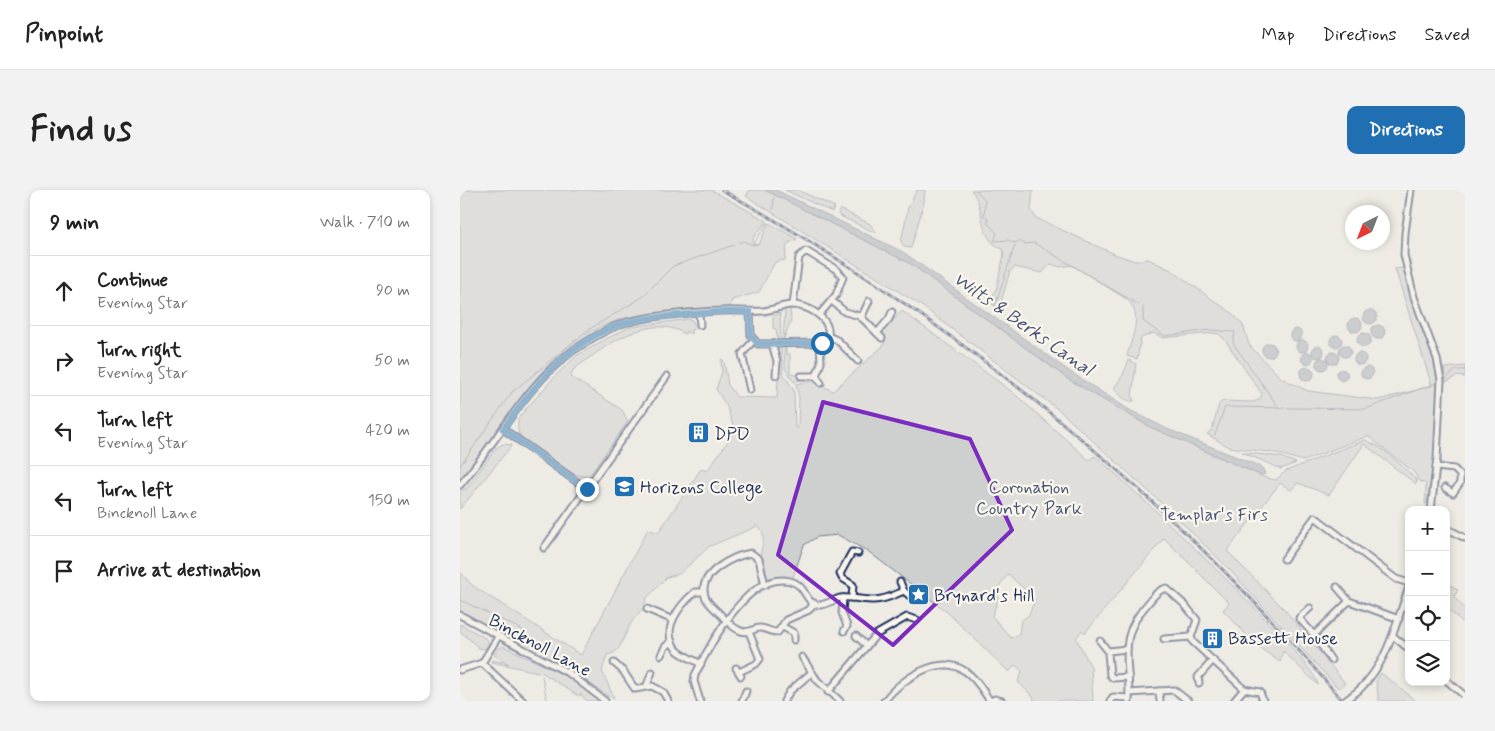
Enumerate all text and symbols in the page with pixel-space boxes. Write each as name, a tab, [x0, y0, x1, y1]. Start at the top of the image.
text: Pinpoint	[25, 19, 103, 50]
text: Map	[1262, 23, 1295, 47]
text: Directions	[1323, 23, 1397, 47]
text: Saved	[1425, 23, 1470, 47]
button: Directions	[1347, 106, 1465, 154]
text: Find us	[30, 107, 132, 153]
north arrow	[1345, 205, 1390, 250]
text: 9 min	[50, 209, 99, 237]
text: Walk · 710 m	[320, 212, 410, 233]
water label: Wilts & Berks Canal	[948, 267, 1099, 383]
text: Continue	[97, 268, 168, 293]
icon: ahead	[50, 277, 78, 305]
text: 90 m	[376, 280, 410, 301]
text: Evening Star	[97, 293, 188, 314]
route start	[811, 332, 834, 355]
text: Turn right	[97, 338, 181, 363]
icon: right	[50, 347, 78, 375]
text: 50 m	[374, 350, 410, 371]
text: Evening Star	[97, 363, 188, 384]
text: Turn left	[97, 408, 173, 433]
icon: left	[50, 417, 78, 445]
text: 420 m	[366, 420, 410, 441]
building icon: DPD	[686, 421, 710, 445]
place label: DPD	[714, 422, 750, 446]
text: Evening Star	[97, 433, 188, 454]
school or university icon: Horizons College	[612, 475, 636, 499]
place label: Horizons College	[640, 476, 763, 501]
park label: Coronation Country Park	[976, 476, 1082, 521]
text: Turn left	[97, 478, 173, 503]
route end	[576, 478, 599, 501]
icon: left	[50, 487, 78, 515]
text: 150 m	[368, 490, 410, 511]
text: Bincknoll Lane	[97, 503, 197, 524]
park label: Templar's Firs	[1160, 503, 1268, 527]
map controls	[1405, 506, 1450, 686]
button: +	[1405, 506, 1450, 551]
button: −	[1405, 551, 1450, 596]
icon: arrive	[50, 557, 78, 585]
text: Arrive at destination	[97, 558, 261, 583]
place icon: Brynard's Hill	[906, 583, 930, 607]
place label: Brynard's Hill	[934, 584, 1035, 608]
button: locate	[1405, 596, 1450, 641]
street label: Bincknoll Lane	[484, 609, 595, 683]
building icon: Bassett House	[1200, 626, 1224, 650]
place label: Bassett House	[1228, 627, 1338, 651]
button: layers	[1405, 641, 1450, 686]

